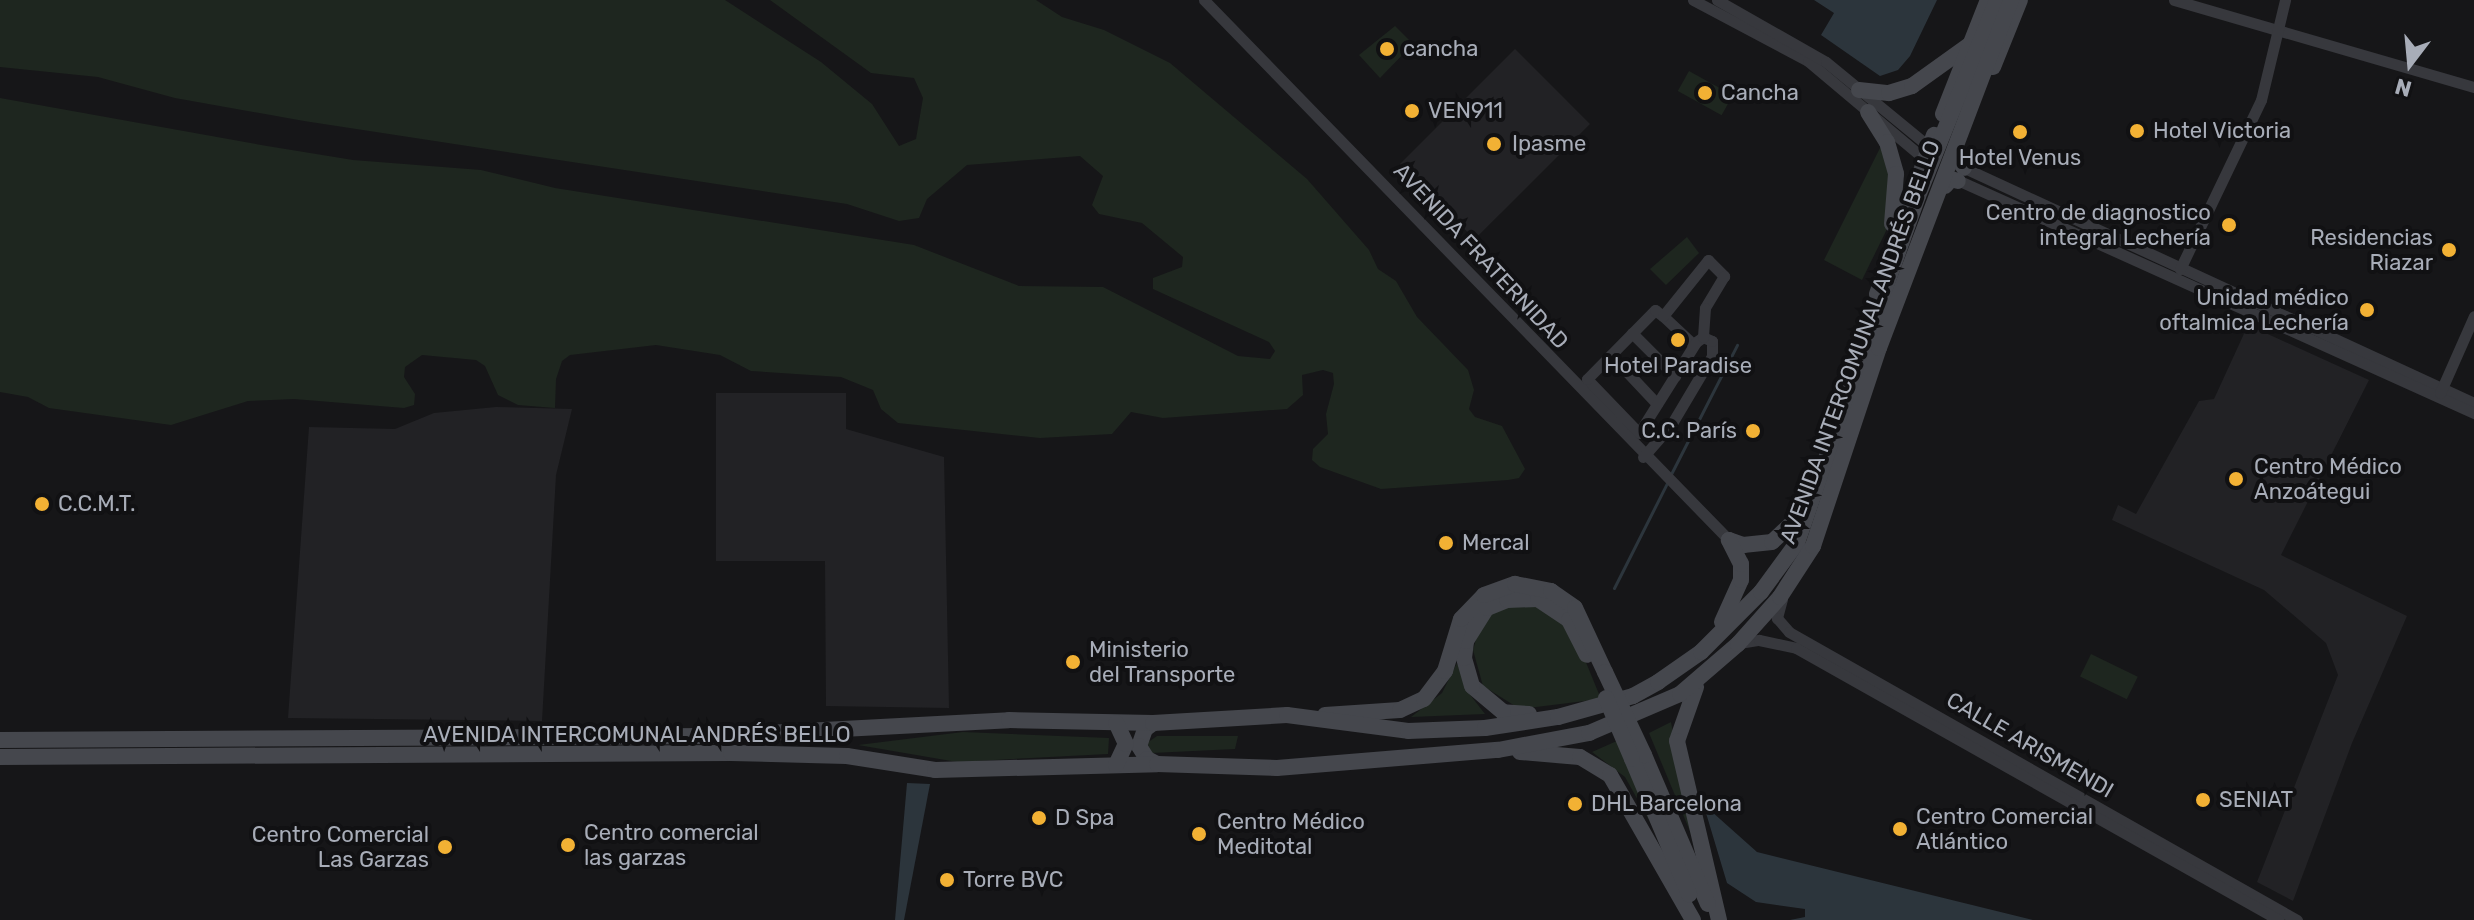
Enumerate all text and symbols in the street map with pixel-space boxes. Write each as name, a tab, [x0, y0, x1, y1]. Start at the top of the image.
north arrow	[2370, 24, 2450, 104]
place label: cancha	[1403, 36, 1478, 62]
marker: cancha	[1378, 40, 1396, 58]
text: N	[2392, 72, 2415, 103]
place label: Cancha	[1721, 80, 1799, 106]
marker: Cancha	[1696, 84, 1714, 102]
place label: VEN911	[1428, 98, 1503, 124]
marker: VEN911	[1403, 102, 1421, 120]
place label: Hotel Victoria	[2153, 118, 2292, 144]
marker: Hotel Victoria	[2128, 122, 2146, 140]
marker: Hotel Venus	[2011, 123, 2029, 141]
place label: Ipasme	[1512, 131, 1586, 157]
marker: Ipasme	[1483, 133, 1505, 155]
street label: AVENIDA INTERCOMUNAL ANDRÉS BELLO	[1774, 136, 1946, 548]
place label: Hotel Venus	[1958, 145, 2082, 171]
street label: AVENIDA FRATERNIDAD	[1388, 158, 1574, 354]
place label: Centro de diagnostico integral Lechería	[1986, 199, 2211, 250]
marker: Centro de diagnostico integral Lechería	[2218, 214, 2240, 236]
place label: Residencias Riazar	[2310, 224, 2433, 276]
marker: Residencias Riazar	[2440, 241, 2458, 259]
place label: Unidad médico oftalmica Lechería	[2159, 284, 2349, 336]
marker: Unidad médico oftalmica Lechería	[2356, 299, 2378, 321]
marker: Hotel Paradise	[1669, 331, 1687, 349]
place label: Hotel Paradise	[1604, 353, 1752, 379]
place label: C.C. París	[1641, 418, 1737, 444]
marker: C.C. París	[1744, 422, 1762, 440]
place label: Centro Médico Anzoátegui	[2254, 453, 2402, 504]
marker: Centro Médico Anzoátegui	[2225, 468, 2247, 490]
place label: C.C.M.T.	[58, 491, 136, 517]
marker: C.C.M.T.	[33, 495, 51, 513]
place label: Mercal	[1462, 530, 1530, 556]
marker: Mercal	[1437, 534, 1455, 552]
place label: Ministerio del Transporte	[1089, 636, 1236, 688]
marker: Ministerio del Transporte	[1064, 653, 1082, 671]
street label: CALLE ARISMENDI	[1942, 686, 2118, 804]
street label: AVENIDA INTERCOMUNAL ANDRÉS BELLO	[422, 722, 852, 748]
place label: SENIAT	[2219, 787, 2293, 813]
place label: DHL Barcelona	[1591, 791, 1743, 817]
marker: SENIAT	[2194, 791, 2212, 809]
marker: DHL Barcelona	[1566, 795, 1584, 813]
place label: Centro Comercial Atlántico	[1916, 803, 2093, 854]
place label: D Spa	[1055, 805, 1114, 831]
place label: Centro Médico Meditotal	[1217, 808, 1365, 860]
marker: D Spa	[1030, 809, 1048, 827]
place label: Centro comercial las garzas	[584, 819, 759, 870]
marker: Centro Comercial Atlántico	[1891, 820, 1909, 838]
place label: Centro Comercial Las Garzas	[252, 821, 429, 872]
marker: Centro Médico Meditotal	[1188, 823, 1210, 845]
marker: Centro comercial las garzas	[559, 836, 577, 854]
marker: Centro Comercial Las Garzas	[436, 838, 454, 856]
place label: Torre BVC	[963, 867, 1063, 893]
marker: Torre BVC	[938, 871, 956, 889]

